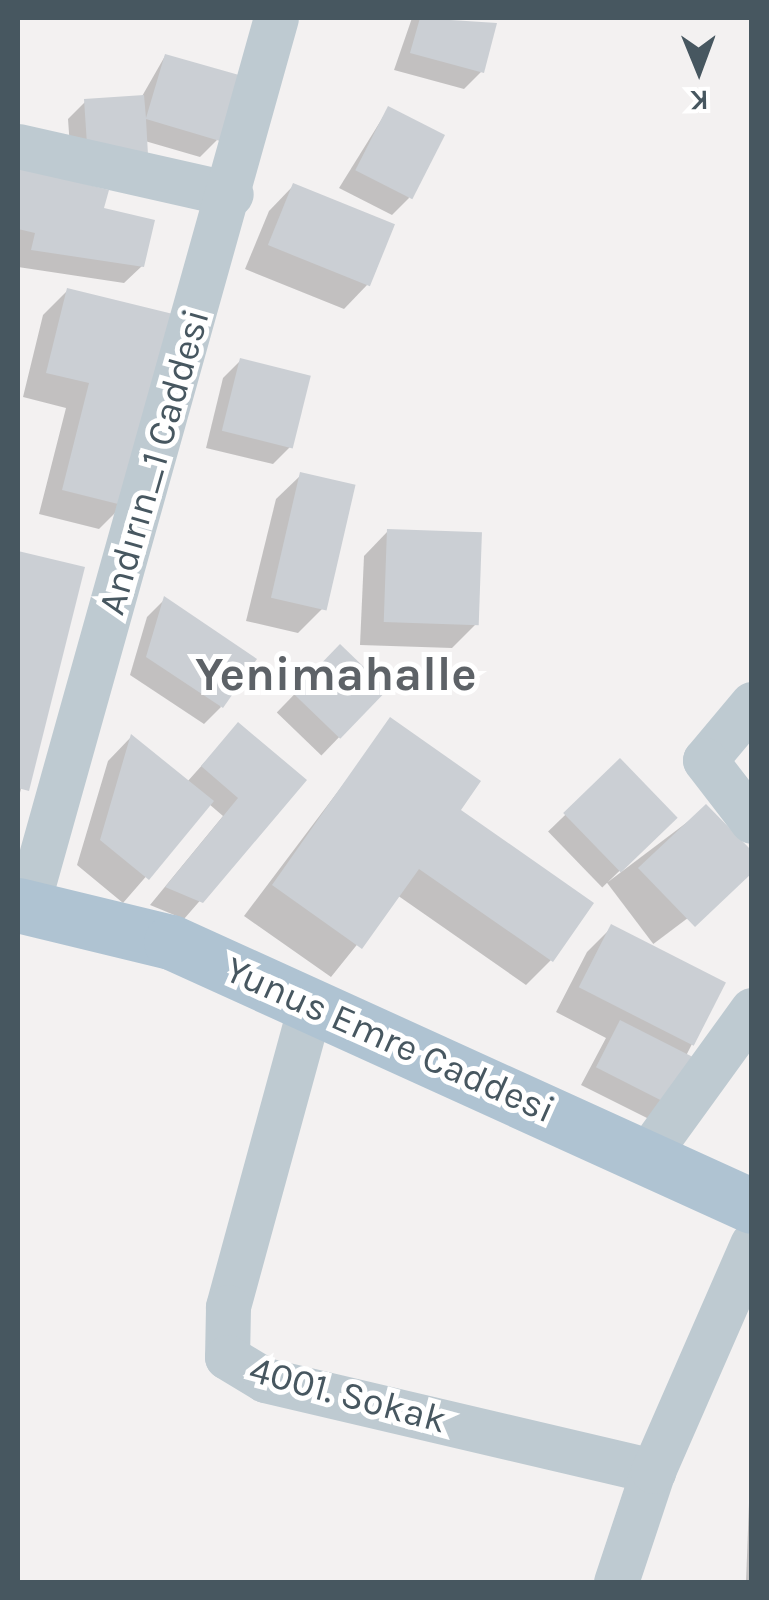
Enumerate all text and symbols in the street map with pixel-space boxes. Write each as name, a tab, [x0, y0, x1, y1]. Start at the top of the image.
north arrow	[649, 20, 749, 120]
text: K	[690, 84, 709, 117]
street label: Andırın_1 Caddesi	[89, 304, 219, 620]
district label: Yenimahalle	[195, 646, 477, 704]
street label: Yunus Emre Caddesi	[218, 947, 562, 1133]
street label: 4001. Sokak	[244, 1347, 452, 1443]

